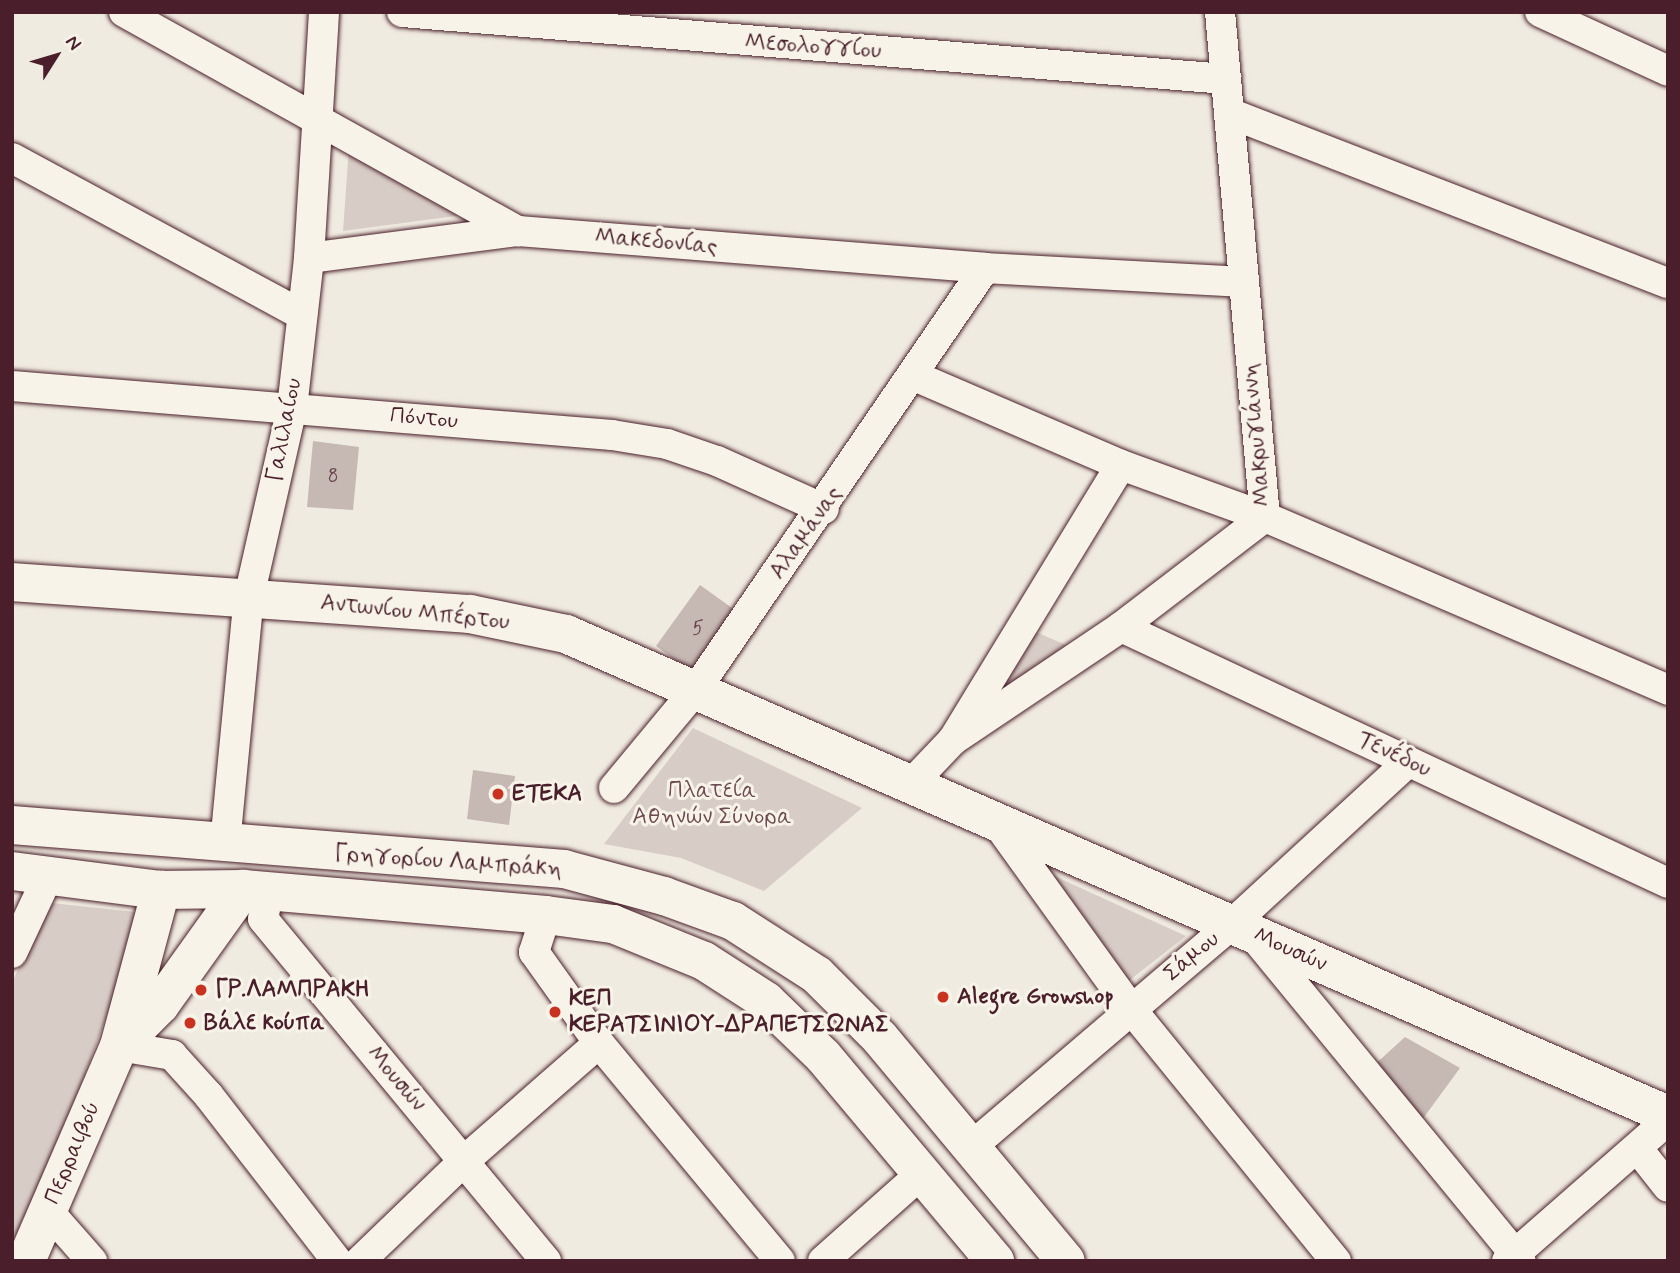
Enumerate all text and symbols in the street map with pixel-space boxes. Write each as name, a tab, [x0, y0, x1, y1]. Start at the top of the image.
north arrow	[21, 21, 91, 91]
street label: Μεσολογγίου	[744, 28, 882, 66]
text: N	[59, 30, 87, 56]
street label: Μακεδονίας	[594, 223, 718, 261]
street label: Μακρυγιάννη	[1237, 362, 1277, 508]
street label: Γαλιλαίου	[261, 376, 309, 484]
street label: Πόντου	[389, 402, 459, 436]
house number: 8	[328, 466, 338, 488]
street label: Αλαμάνας	[764, 481, 848, 585]
street label: Αντωνίου Μπέρτου	[319, 589, 511, 637]
house number: 5	[692, 618, 704, 640]
street label: Τενέδου	[1353, 726, 1435, 784]
park label: Πλατεία Αθηνών Σύνορα	[632, 777, 792, 831]
place label: ΕΤΕΚΑ	[512, 780, 582, 808]
marker: ΕΤΕΚΑ	[490, 786, 506, 802]
street label: Γρηγορίου Λαμπράκη	[333, 840, 563, 884]
street label: Μουσών	[1249, 922, 1331, 978]
street label: Σάμου	[1159, 926, 1225, 988]
place label: ΓΡ.ΛΑΜΠΡΑΚΗ	[215, 976, 370, 1004]
marker: ΓΡ.ΛΑΜΠΡΑΚΗ	[193, 982, 209, 998]
place label: Alegre Growshop	[957, 983, 1114, 1011]
place label: ΚΕΠ ΚΕΡΑΤΣΙΝΙΟΥ-ΔΡΑΠΕΤΣΩΝΑΣ	[569, 985, 889, 1039]
marker: Alegre Growshop	[935, 989, 951, 1005]
marker: ΚΕΠ ΚΕΡΑΤΣΙΝΙΟΥ-ΔΡΑΠΕΤΣΩΝΑΣ	[547, 1004, 563, 1020]
place label: Βάλε κούπα	[204, 1009, 325, 1037]
marker: Βάλε κούπα	[182, 1015, 198, 1031]
street label: Μουσών	[360, 1040, 432, 1118]
street label: Περραιβού	[39, 1097, 107, 1209]

